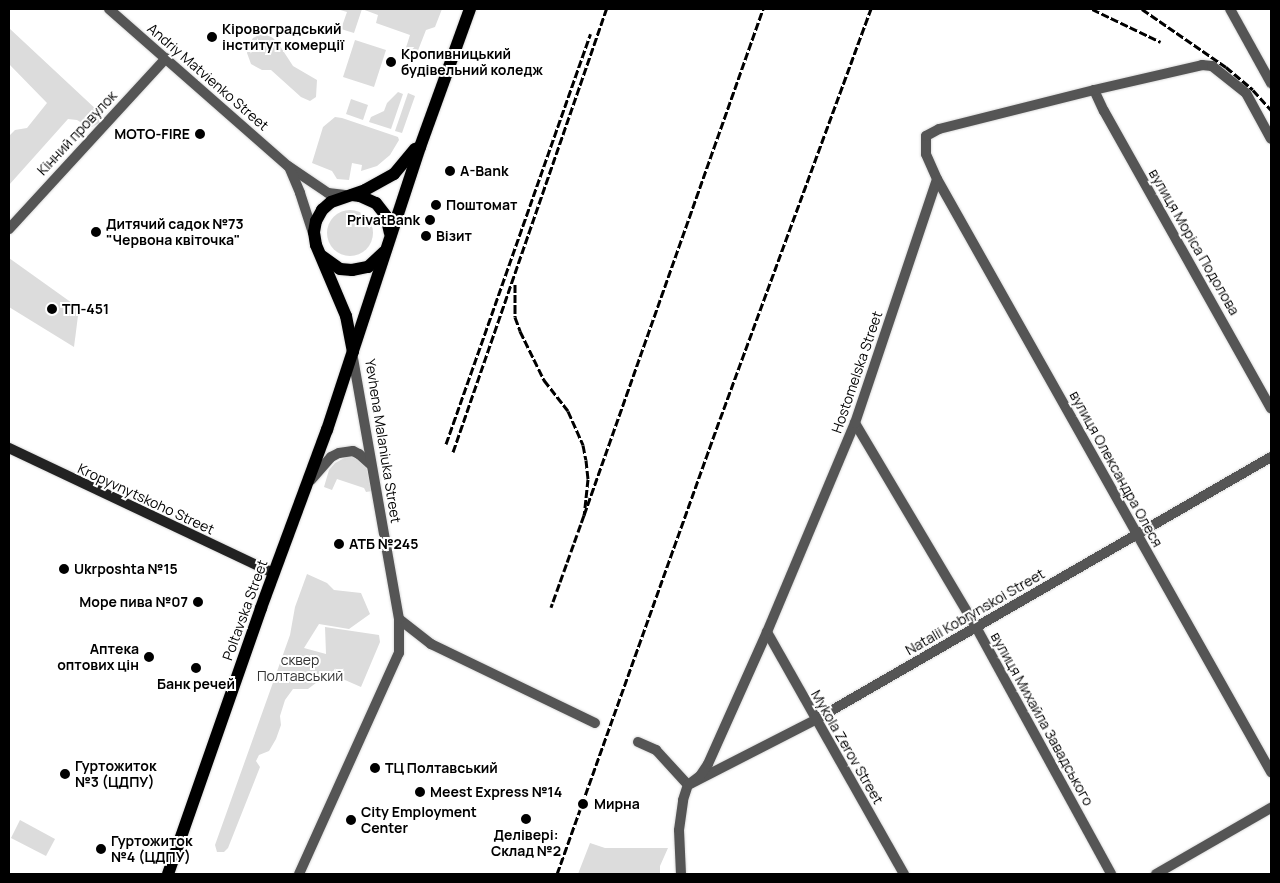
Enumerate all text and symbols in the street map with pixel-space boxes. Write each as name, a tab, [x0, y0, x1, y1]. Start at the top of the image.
street label: Andriy Matvienko Street	[144, 20, 272, 134]
place label: Кіровоградський інститут комерції	[222, 21, 344, 54]
marker: Кіровоградський інститут комерції	[206, 31, 218, 43]
place label: Кропивницький будівельний коледж	[401, 46, 543, 78]
marker: Кропивницький будівельний коледж	[385, 56, 397, 68]
street label: Кінний провулок	[34, 87, 120, 179]
place label: МОТО-FIRE	[114, 126, 190, 142]
marker: МОТО-FIRE	[194, 128, 206, 140]
place label: A-Bank	[460, 163, 508, 179]
marker: A-Bank	[444, 165, 456, 177]
street label: вулиця Моріса Подолова	[1145, 166, 1243, 318]
place label: Поштомат	[446, 197, 517, 213]
marker: Поштомат	[430, 199, 442, 211]
place label: PrivatBank	[347, 212, 420, 228]
marker: PrivatBank	[424, 214, 436, 226]
place label: Дитячий садок №73 "Червона квіточка"	[106, 216, 244, 248]
marker: Дитячий садок №73 "Червона квіточка"	[90, 226, 102, 238]
place label: Візит	[436, 228, 472, 244]
marker: Візит	[420, 230, 432, 242]
place label: ТП-451	[62, 301, 109, 317]
marker: ТП-451	[46, 303, 58, 315]
street label: Hostomelska Street	[828, 309, 886, 435]
street label: Yevhena Malaniuka Street	[362, 358, 404, 524]
street label: вулиця Олександра Олеся	[1066, 388, 1166, 550]
street label: Kropyvnytskoho Street	[75, 460, 217, 538]
place label: АТБ №245	[349, 536, 418, 552]
marker: АТБ №245	[333, 538, 345, 550]
street label: Poltavska Street	[219, 557, 271, 663]
place label: Ukrposhta №15	[74, 561, 178, 577]
marker: Ukrposhta №15	[58, 563, 70, 575]
street label: Natalii Kobrynskoi Street	[902, 565, 1048, 659]
place label: Море пива №07	[79, 594, 188, 610]
marker: Море пива №07	[192, 596, 204, 608]
street label: вулиця Михайла Завадського	[987, 629, 1097, 809]
place label: Аптека оптових цін	[57, 641, 139, 674]
marker: Аптека оптових цін	[143, 651, 155, 663]
park label: сквер Полтавський	[257, 652, 343, 684]
marker: Банк речей	[190, 662, 202, 674]
place label: Банк речей	[157, 676, 235, 692]
street label: Mykola Zerov Street	[808, 687, 886, 807]
place label: Гуртожиток №3 (ЦДПУ)	[75, 758, 157, 790]
place label: ТЦ Полтавський	[385, 760, 498, 776]
marker: ТЦ Полтавський	[369, 762, 381, 774]
marker: Гуртожиток №3 (ЦДПУ)	[59, 768, 71, 780]
place label: Meest Express №14	[430, 784, 562, 800]
marker: Meest Express №14	[414, 786, 426, 798]
place label: Мирна	[594, 796, 640, 812]
marker: Мирна	[576, 797, 590, 811]
place label: City Employment Center	[361, 804, 477, 836]
marker: Делівері: Склад №2	[520, 813, 532, 825]
marker: City Employment Center	[345, 814, 357, 826]
place label: Делівері: Склад №2	[491, 827, 561, 860]
place label: Гуртожиток №4 (ЦДПУ)	[111, 833, 193, 866]
marker: Гуртожиток №4 (ЦДПУ)	[95, 843, 107, 855]

